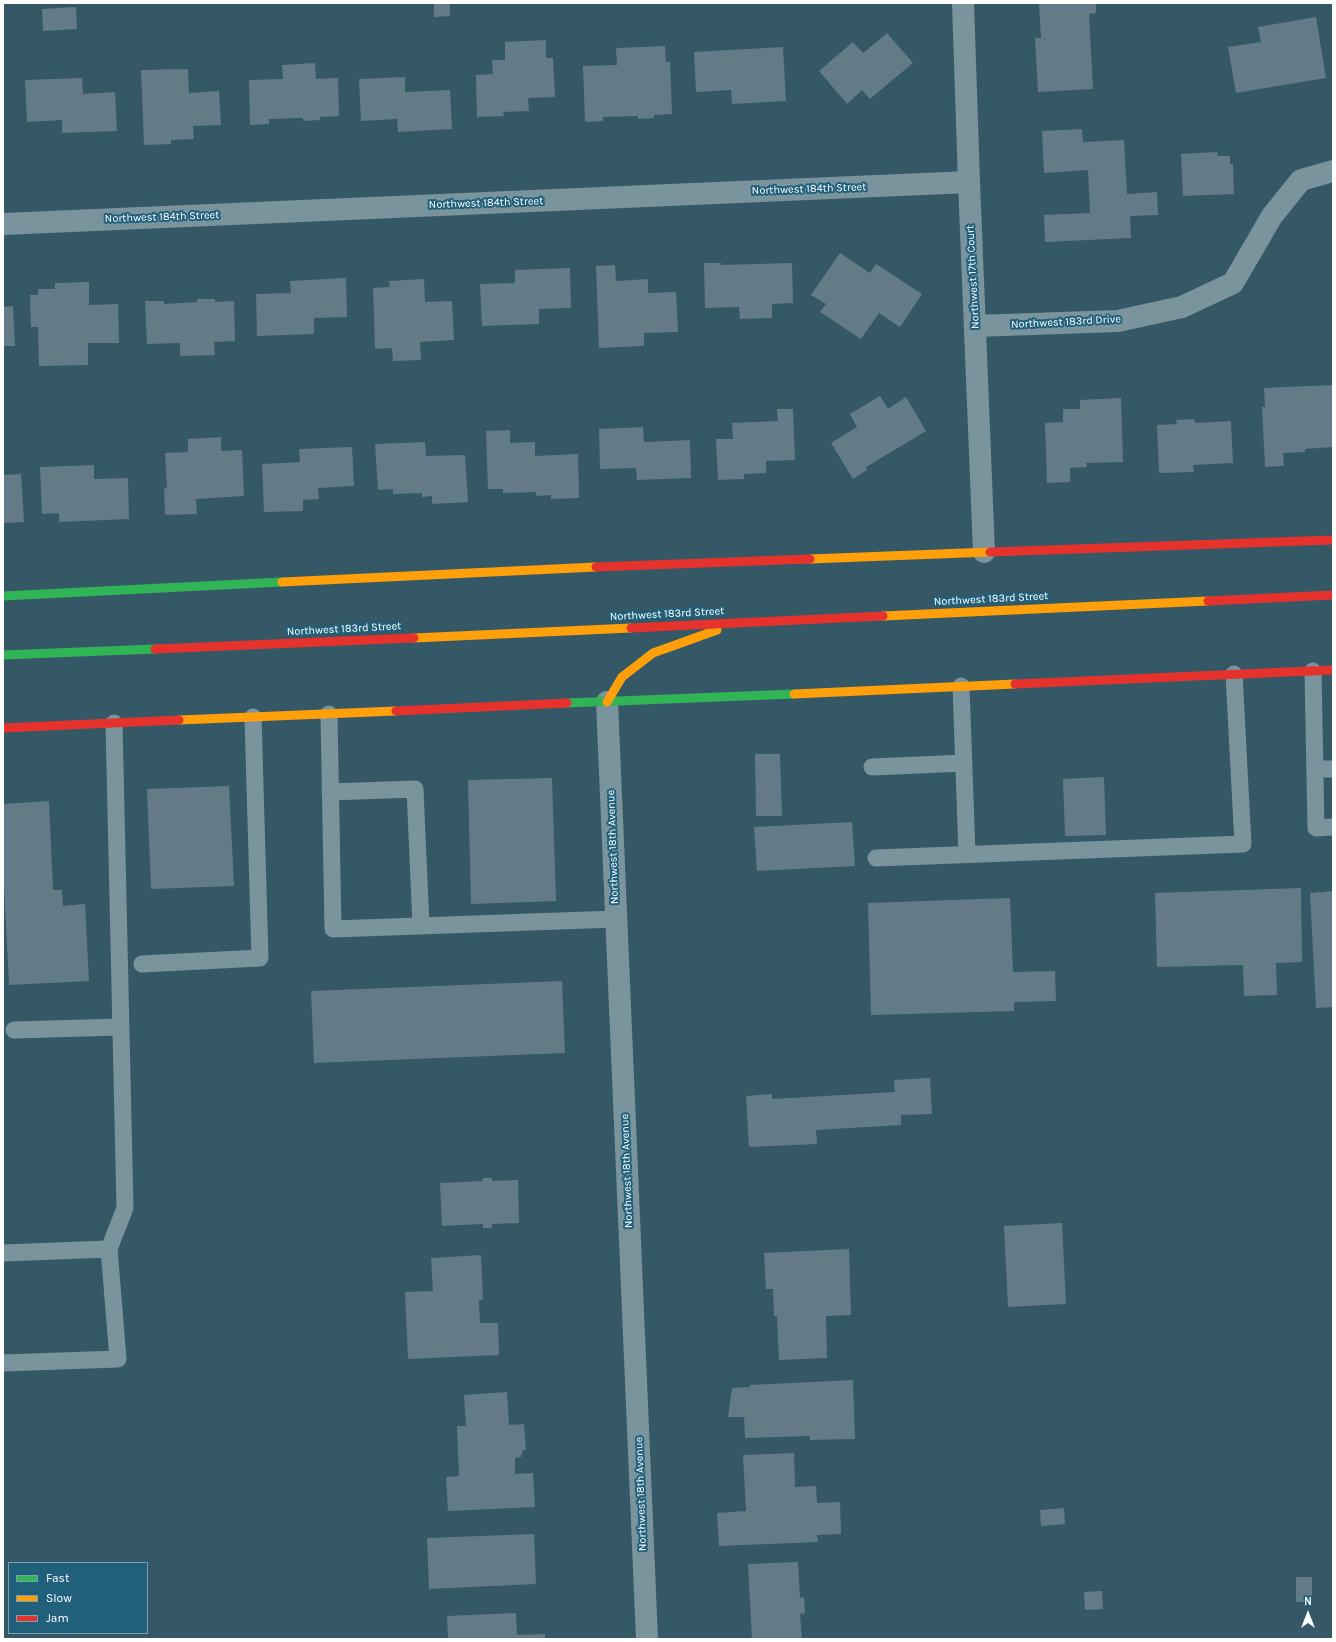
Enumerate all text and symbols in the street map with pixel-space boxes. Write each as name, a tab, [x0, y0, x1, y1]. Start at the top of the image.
street label: Northwest 184th Street	[752, 180, 866, 198]
street label: Northwest 184th Street	[429, 194, 543, 212]
street label: Northwest 184th Street	[105, 208, 219, 226]
street label: Northwest 17th Court	[964, 225, 982, 329]
street label: Northwest 183rd Drive	[1011, 313, 1121, 331]
street label: Northwest 183rd Street	[933, 589, 1049, 609]
street label: Northwest 183rd Street	[609, 604, 725, 624]
street label: Northwest 183rd Street	[286, 619, 402, 639]
street label: Northwest 18th Avenue	[604, 790, 622, 904]
street label: Northwest 18th Avenue	[618, 1114, 636, 1228]
street label: Northwest 18th Avenue	[632, 1437, 650, 1551]
legend	[8, 1562, 148, 1634]
text: Fast	[46, 1571, 69, 1585]
text: Slow	[46, 1591, 72, 1605]
north arrow	[1288, 1594, 1328, 1634]
text: N	[1304, 1595, 1312, 1608]
text: Jam	[46, 1611, 69, 1625]

